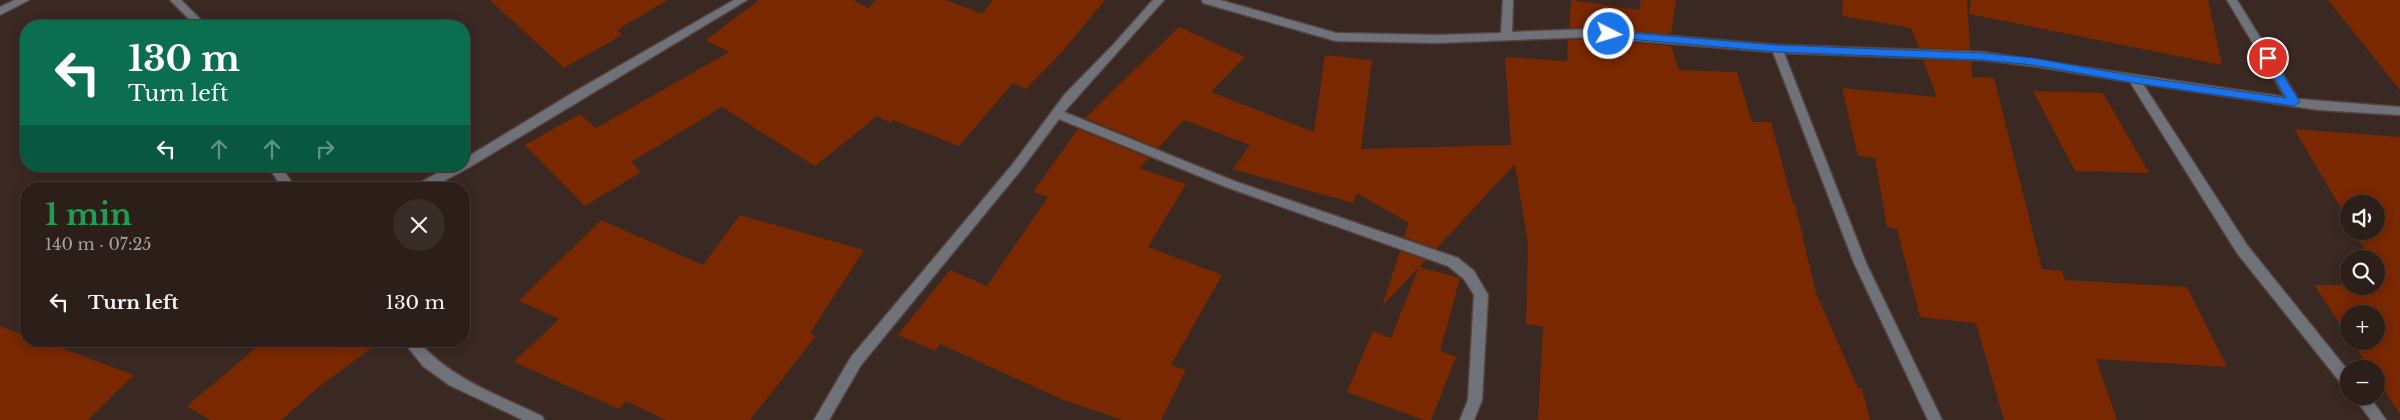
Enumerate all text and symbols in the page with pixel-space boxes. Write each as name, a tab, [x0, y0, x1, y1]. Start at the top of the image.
position arrow	[1582, 7, 1634, 59]
text: 130 m	[128, 37, 240, 80]
pin	[2247, 37, 2289, 79]
icon: left	[45, 40, 110, 105]
icon: arrive	[2254, 44, 2282, 72]
text: Turn left	[128, 80, 228, 107]
icon: left	[152, 135, 180, 163]
icon: ahead	[205, 135, 233, 163]
icon: ahead	[258, 135, 286, 163]
icon: right	[311, 135, 339, 163]
map controls	[2340, 195, 2385, 405]
button: sound	[2340, 195, 2385, 240]
text: 1 min	[45, 196, 132, 233]
button: close	[393, 199, 445, 251]
text: 140 m · 07:25	[45, 234, 151, 254]
button: search	[2340, 250, 2385, 295]
icon: left	[45, 288, 73, 316]
text: Turn left	[88, 291, 179, 314]
text: 130 m	[385, 291, 445, 314]
button: +	[2340, 305, 2385, 350]
button: −	[2340, 360, 2385, 405]

